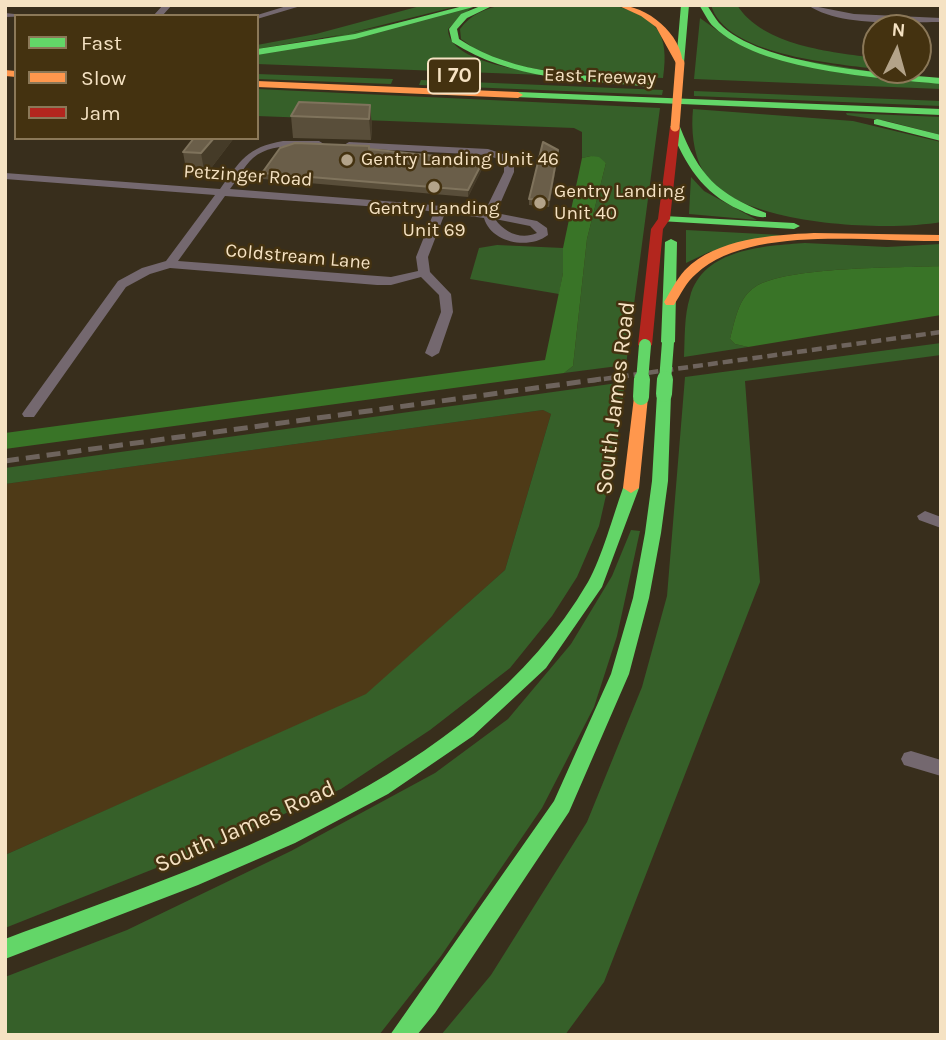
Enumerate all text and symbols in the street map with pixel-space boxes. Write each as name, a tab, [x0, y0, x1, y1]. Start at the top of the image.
legend	[14, 14, 259, 140]
north arrow	[862, 14, 932, 84]
text: N	[891, 19, 906, 42]
text: Fast	[81, 31, 122, 55]
road number: I 70	[428, 58, 480, 94]
street label: East Freeway	[544, 64, 656, 90]
text: Slow	[81, 66, 126, 90]
text: Jam	[81, 101, 121, 125]
place label: Gentry Landing Unit 46	[361, 149, 559, 171]
marker: Gentry Landing Unit 46	[339, 152, 355, 168]
street label: Petzinger Road	[183, 160, 313, 192]
marker: Gentry Landing Unit 69	[426, 179, 442, 195]
place label: Gentry Landing Unit 40	[554, 181, 685, 225]
marker: Gentry Landing Unit 40	[532, 195, 548, 211]
place label: Gentry Landing Unit 69	[369, 198, 499, 242]
street label: Coldstream Lane	[224, 239, 372, 275]
street label: South James Road	[590, 300, 642, 496]
street label: South James Road	[151, 775, 339, 879]

